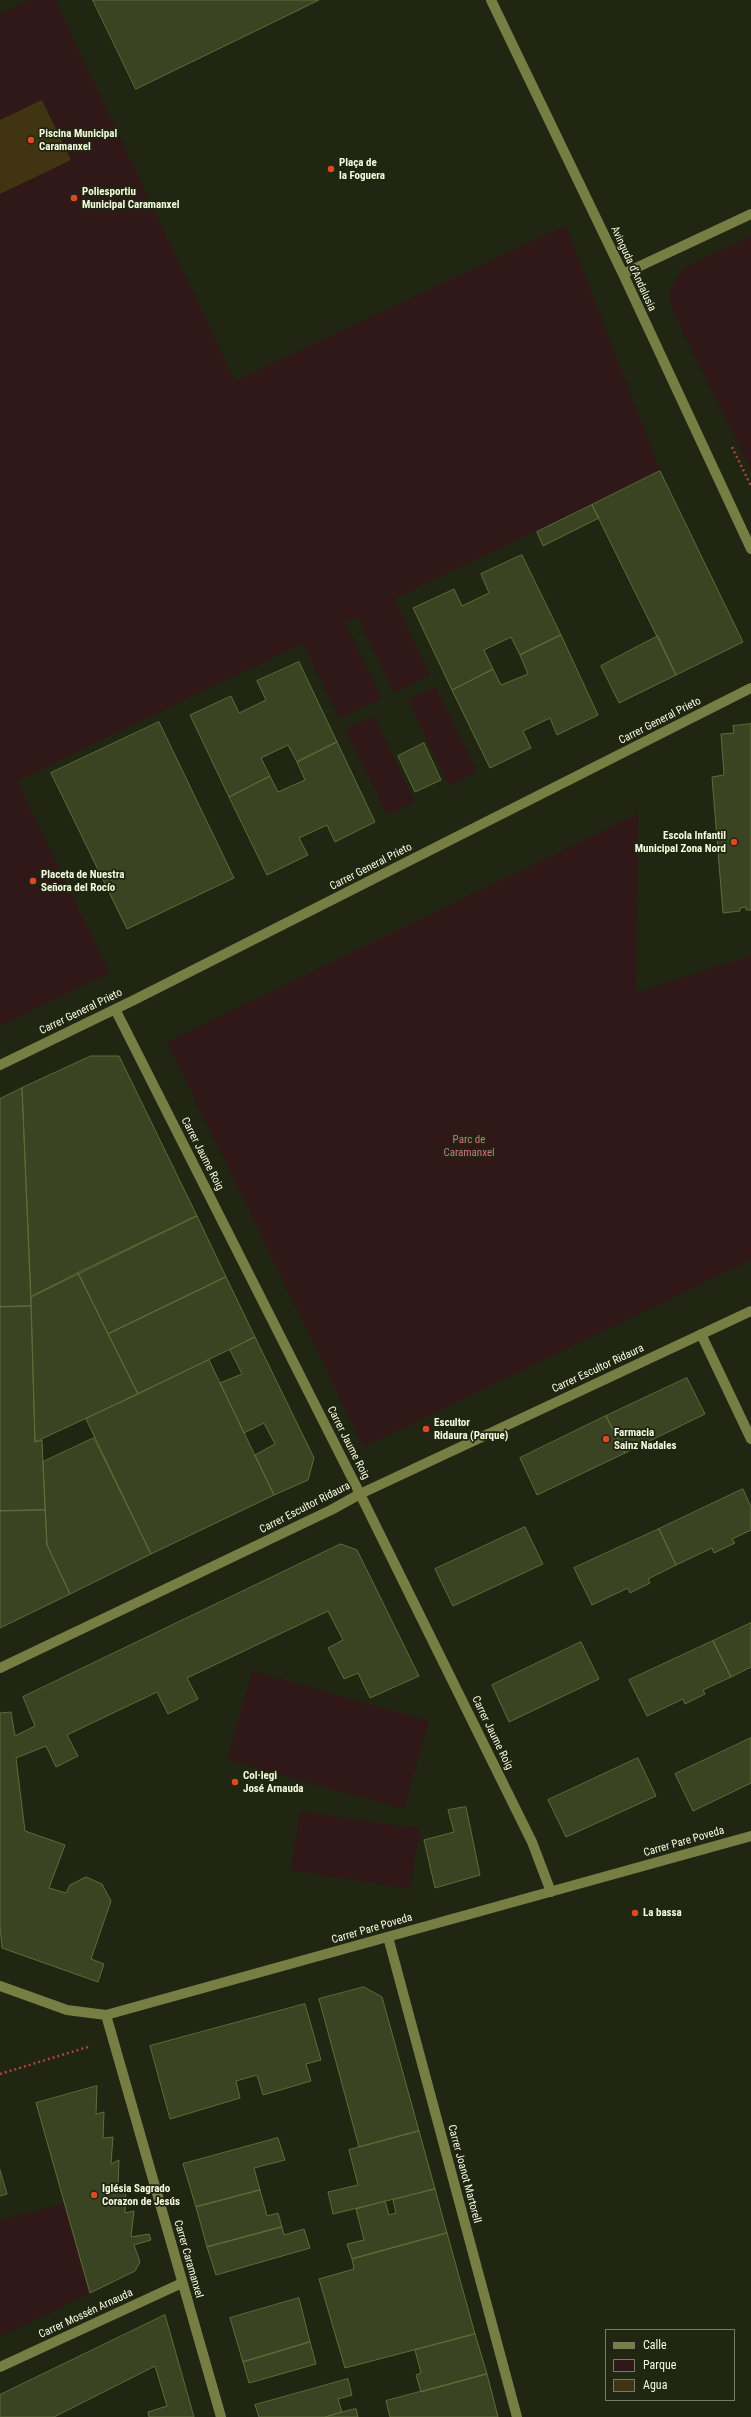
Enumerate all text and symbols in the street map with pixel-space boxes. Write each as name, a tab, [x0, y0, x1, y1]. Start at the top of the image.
place label: Piscina Municipal Caramanxel	[39, 127, 117, 153]
marker: Piscina Municipal Caramanxel	[26, 135, 36, 145]
place label: Plaça de la Foguera	[339, 156, 385, 182]
marker: Plaça de la Foguera	[326, 164, 336, 174]
place label: Poliesportiu Municipal Caramanxel	[82, 185, 179, 211]
marker: Poliesportiu Municipal Caramanxel	[69, 193, 79, 203]
street label: Avinguda d'Andalusia	[607, 224, 659, 314]
street label: Carrer General Prieto	[617, 695, 703, 747]
place label: Escola Infantil Municipal Zona Nord	[635, 829, 726, 855]
marker: Escola Infantil Municipal Zona Nord	[729, 837, 739, 847]
street label: Carrer General Prieto	[328, 841, 414, 893]
place label: Placeta de Nuestra Señora del Rocío	[41, 868, 124, 894]
marker: Placeta de Nuestra Señora del Rocío	[28, 876, 38, 886]
street label: Carrer General Prieto	[37, 986, 125, 1038]
street label: Carrer Jaume Roig	[178, 1115, 226, 1193]
park label: Parc de Caramanxel	[443, 1133, 495, 1159]
street label: Carrer Escultor Ridaura	[550, 1342, 646, 1396]
street label: Carrer Jaume Roig	[324, 1404, 372, 1482]
place label: Escultor Ridaura (Parque)	[434, 1416, 508, 1442]
marker: Escultor Ridaura (Parque)	[421, 1424, 431, 1434]
place label: Farmacia Sainz Nadales	[614, 1426, 676, 1452]
marker: Farmacia Sainz Nadales	[601, 1434, 611, 1444]
street label: Carrer Escultor Ridaura	[257, 1479, 353, 1537]
street label: Carrer Jaume Roig	[468, 1694, 516, 1772]
place label: Col·legi José Arnauda	[243, 1769, 304, 1795]
marker: Col·legi José Arnauda	[230, 1777, 240, 1787]
street label: Carrer Pare Poveda	[642, 1824, 726, 1860]
place label: La bassa	[643, 1906, 682, 1920]
marker: La bassa	[630, 1908, 640, 1918]
street label: Carrer Pare Poveda	[330, 1911, 414, 1947]
street label: Carrer Joanot Martorell	[445, 2123, 483, 2225]
place label: Iglésia Sagrado Corazon de Jesús	[102, 2182, 180, 2208]
marker: Iglésia Sagrado Corazon de Jesús	[89, 2190, 99, 2200]
street label: Carrer Caramanxel	[171, 2219, 205, 2299]
street label: Carrer Mossén Arnauda	[37, 2286, 135, 2342]
legend	[605, 2329, 735, 2401]
text: Calle	[643, 2338, 667, 2352]
text: Parque	[643, 2358, 676, 2372]
text: Agua	[643, 2378, 667, 2392]

